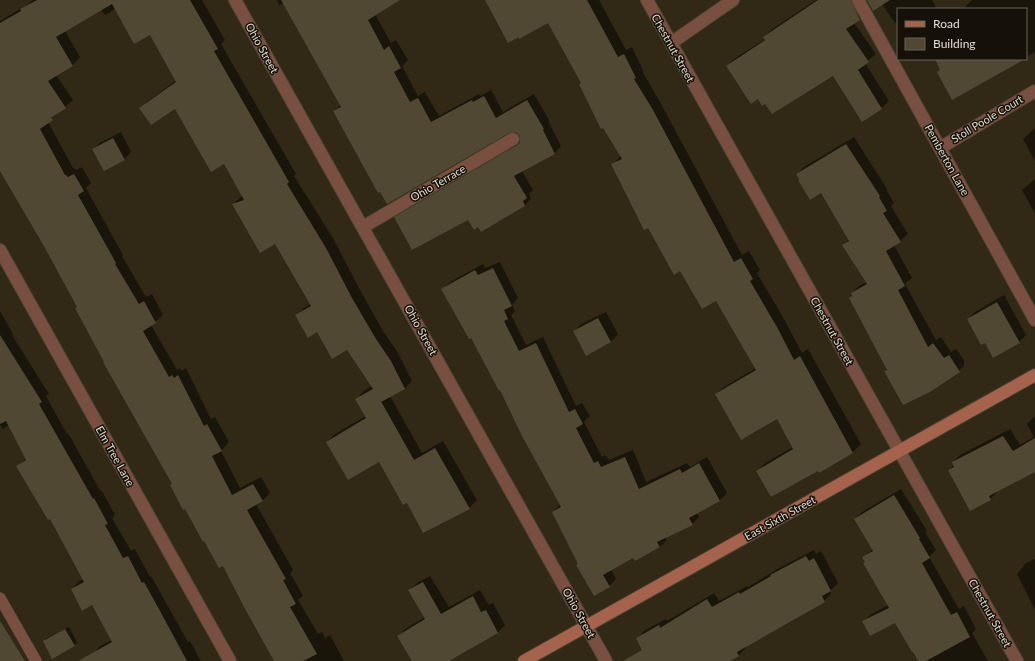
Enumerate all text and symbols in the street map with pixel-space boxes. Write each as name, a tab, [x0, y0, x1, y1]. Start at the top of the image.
legend	[897, 8, 1027, 60]
street label: Chestnut Street	[649, 11, 698, 84]
text: Road	[933, 16, 960, 31]
street label: Ohio Street	[243, 20, 282, 75]
text: Building	[933, 36, 976, 51]
street label: Stoll Poole Court	[948, 92, 1025, 145]
street label: Pemberton Lane	[923, 122, 972, 198]
street label: Ohio Terrace	[408, 161, 468, 204]
street label: Chestnut Street	[808, 294, 857, 367]
street label: Ohio Street	[402, 302, 441, 357]
street label: Elm Tree Lane	[94, 423, 137, 488]
street label: East Sixth Street	[742, 493, 818, 542]
street label: Chestnut Street	[966, 576, 1015, 649]
street label: Ohio Street	[560, 585, 599, 640]

